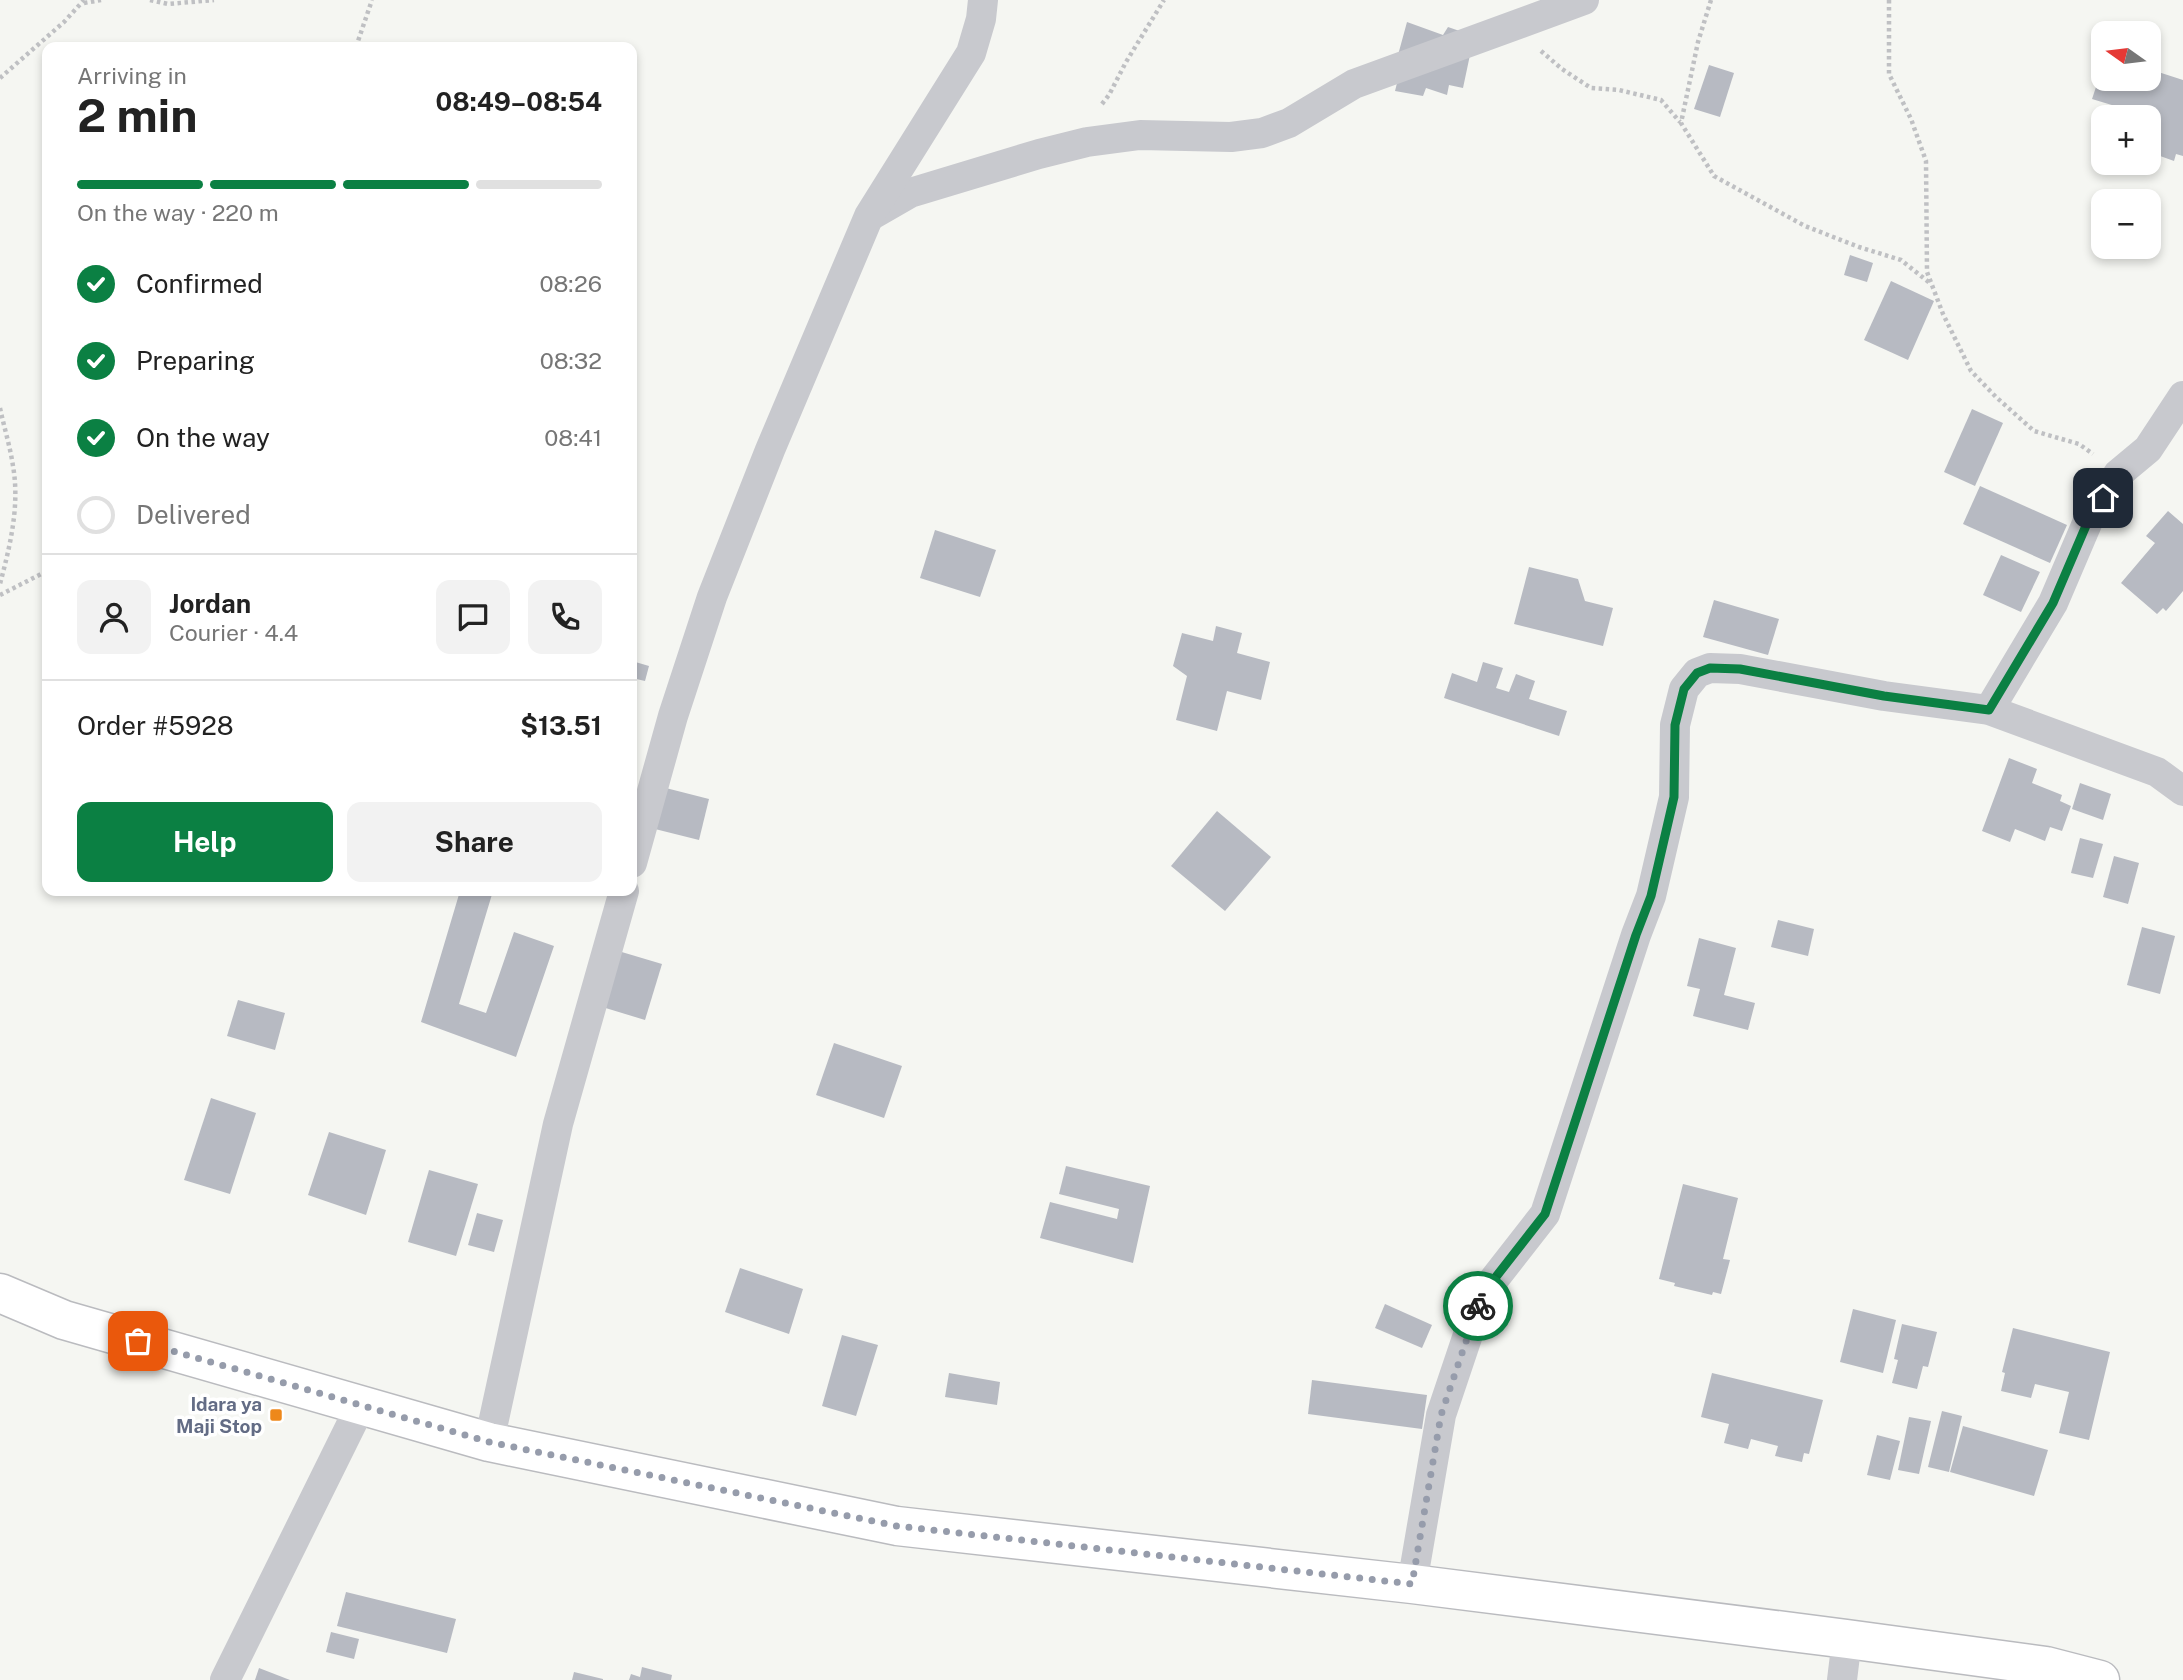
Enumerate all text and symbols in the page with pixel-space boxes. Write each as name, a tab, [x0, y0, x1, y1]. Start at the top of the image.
north arrow	[2091, 21, 2161, 91]
map controls	[2091, 21, 2161, 259]
text: Arriving in	[77, 62, 187, 89]
text: 08:49–08:54	[436, 86, 602, 117]
text: 2 min	[77, 88, 197, 142]
button: +	[2091, 105, 2161, 175]
button: −	[2091, 189, 2161, 259]
text: On the way · 220 m	[77, 199, 279, 226]
icon: check	[77, 265, 115, 303]
text: Confirmed	[136, 268, 263, 299]
text: 08:26	[540, 270, 602, 297]
icon: check	[77, 342, 115, 380]
text: Preparing	[136, 345, 255, 376]
text: 08:32	[540, 347, 602, 374]
icon: check	[77, 419, 115, 457]
text: On the way	[136, 422, 270, 453]
text: 08:41	[544, 424, 602, 451]
pin	[2073, 468, 2133, 528]
icon: home	[2084, 479, 2122, 517]
text: Delivered	[136, 499, 251, 530]
button: person	[77, 580, 151, 654]
button: chat	[436, 580, 510, 654]
button: phone	[528, 580, 602, 654]
text: Jordan	[169, 588, 251, 619]
text: Courier · 4.4	[169, 619, 298, 646]
text: Order #5928	[77, 710, 233, 741]
text: $13.51	[520, 710, 602, 741]
button: Help	[77, 802, 333, 882]
button: Share	[347, 802, 602, 882]
courier	[1443, 1271, 1513, 1341]
icon: bike	[1459, 1287, 1497, 1325]
pin	[108, 1311, 168, 1371]
icon: bag	[119, 1322, 157, 1360]
place label: Idara ya Maji Stop	[176, 1393, 262, 1437]
marker: Idara ya Maji Stop	[268, 1407, 284, 1423]

